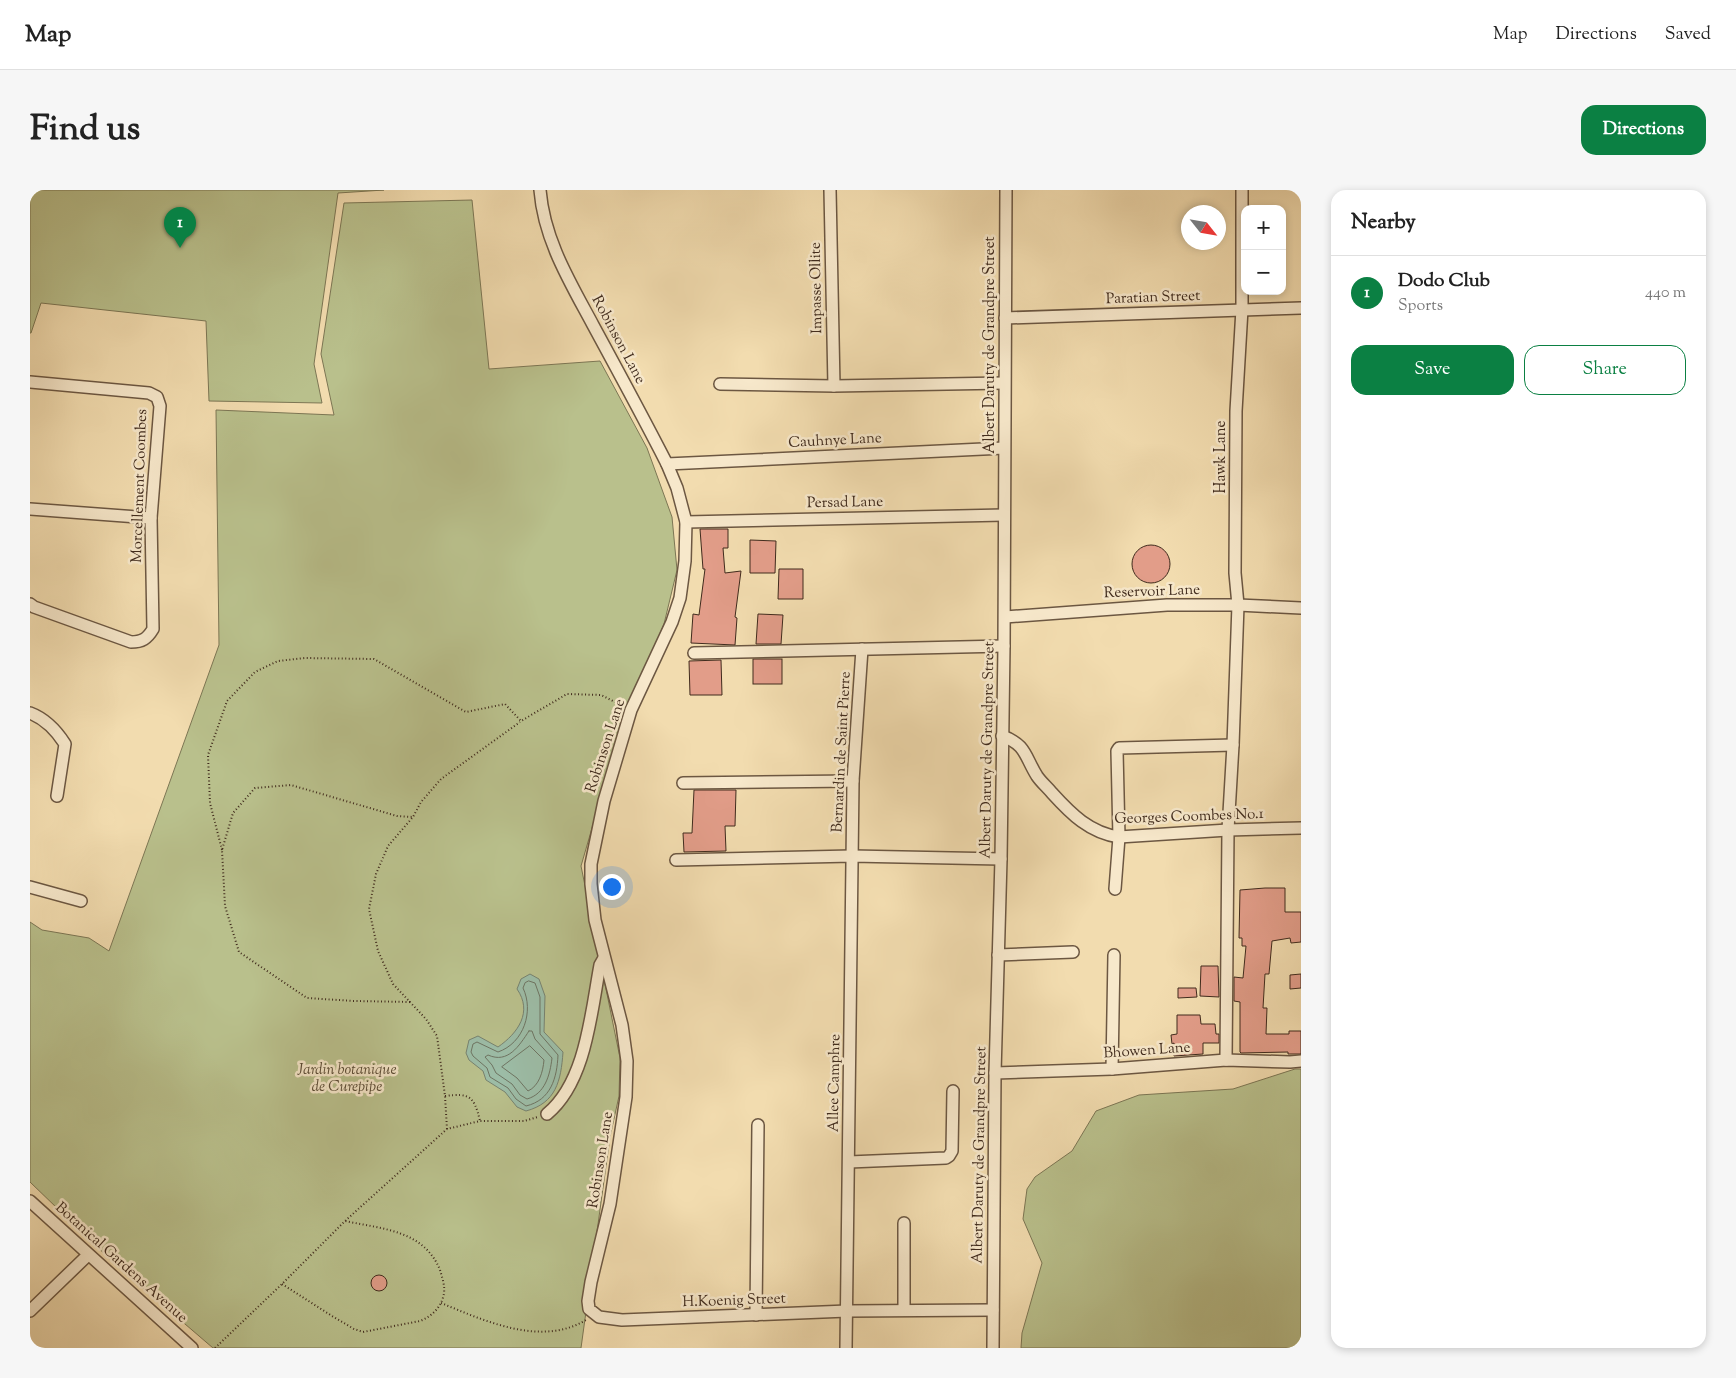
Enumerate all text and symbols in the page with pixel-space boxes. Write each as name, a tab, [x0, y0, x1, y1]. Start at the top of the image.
text: Map	[25, 18, 71, 52]
text: Map	[1493, 22, 1528, 48]
text: Directions	[1556, 22, 1637, 48]
text: Saved	[1665, 22, 1711, 48]
text: Find us	[30, 105, 140, 156]
button: Directions	[1581, 105, 1706, 155]
north arrow	[1181, 205, 1226, 250]
map controls	[1241, 205, 1286, 295]
button: +	[1241, 205, 1286, 250]
pin: 1	[164, 207, 196, 248]
text: Nearby	[1351, 208, 1416, 238]
street label: Albert Daruty de Grandpre Street	[980, 236, 1001, 454]
street label: Impasse Ollite	[806, 242, 828, 334]
button: −	[1241, 250, 1286, 295]
text: Dodo Club	[1398, 268, 1490, 295]
text: 1	[1364, 282, 1370, 305]
text: 440 m	[1645, 282, 1686, 305]
street label: Paratian Street	[1105, 286, 1201, 310]
street label: Robinson Lane	[586, 292, 650, 388]
text: Sports	[1398, 295, 1443, 318]
button: Save	[1351, 345, 1514, 395]
button: Share	[1524, 345, 1686, 395]
street label: Morcellement Coombes	[127, 409, 153, 563]
street label: Hawk Lane	[1211, 421, 1232, 493]
street label: Cauhnye Lane	[788, 428, 882, 454]
street label: Persad Lane	[807, 492, 883, 514]
street label: Reservoir Lane	[1104, 580, 1200, 604]
street label: Albert Daruty de Grandpre Street	[976, 641, 1000, 859]
street label: Bernardin de Saint Pierre	[827, 671, 857, 833]
street label: Robinson Lane	[581, 696, 631, 796]
street label: Georges Coombes No.1	[1114, 804, 1264, 830]
your location	[599, 874, 625, 900]
street label: Allee Camphre	[824, 1034, 846, 1132]
street label: Bhowen Lane	[1103, 1037, 1191, 1065]
street label: Albert Daruty de Grandpre Street	[968, 1046, 992, 1264]
park label: Jardin botanique de Curepipe	[297, 1060, 396, 1098]
street label: Robinson Lane	[583, 1110, 619, 1210]
street label: Botanical Gardens Avenue	[50, 1198, 192, 1328]
street label: H.Koenig Street	[682, 1289, 786, 1313]

